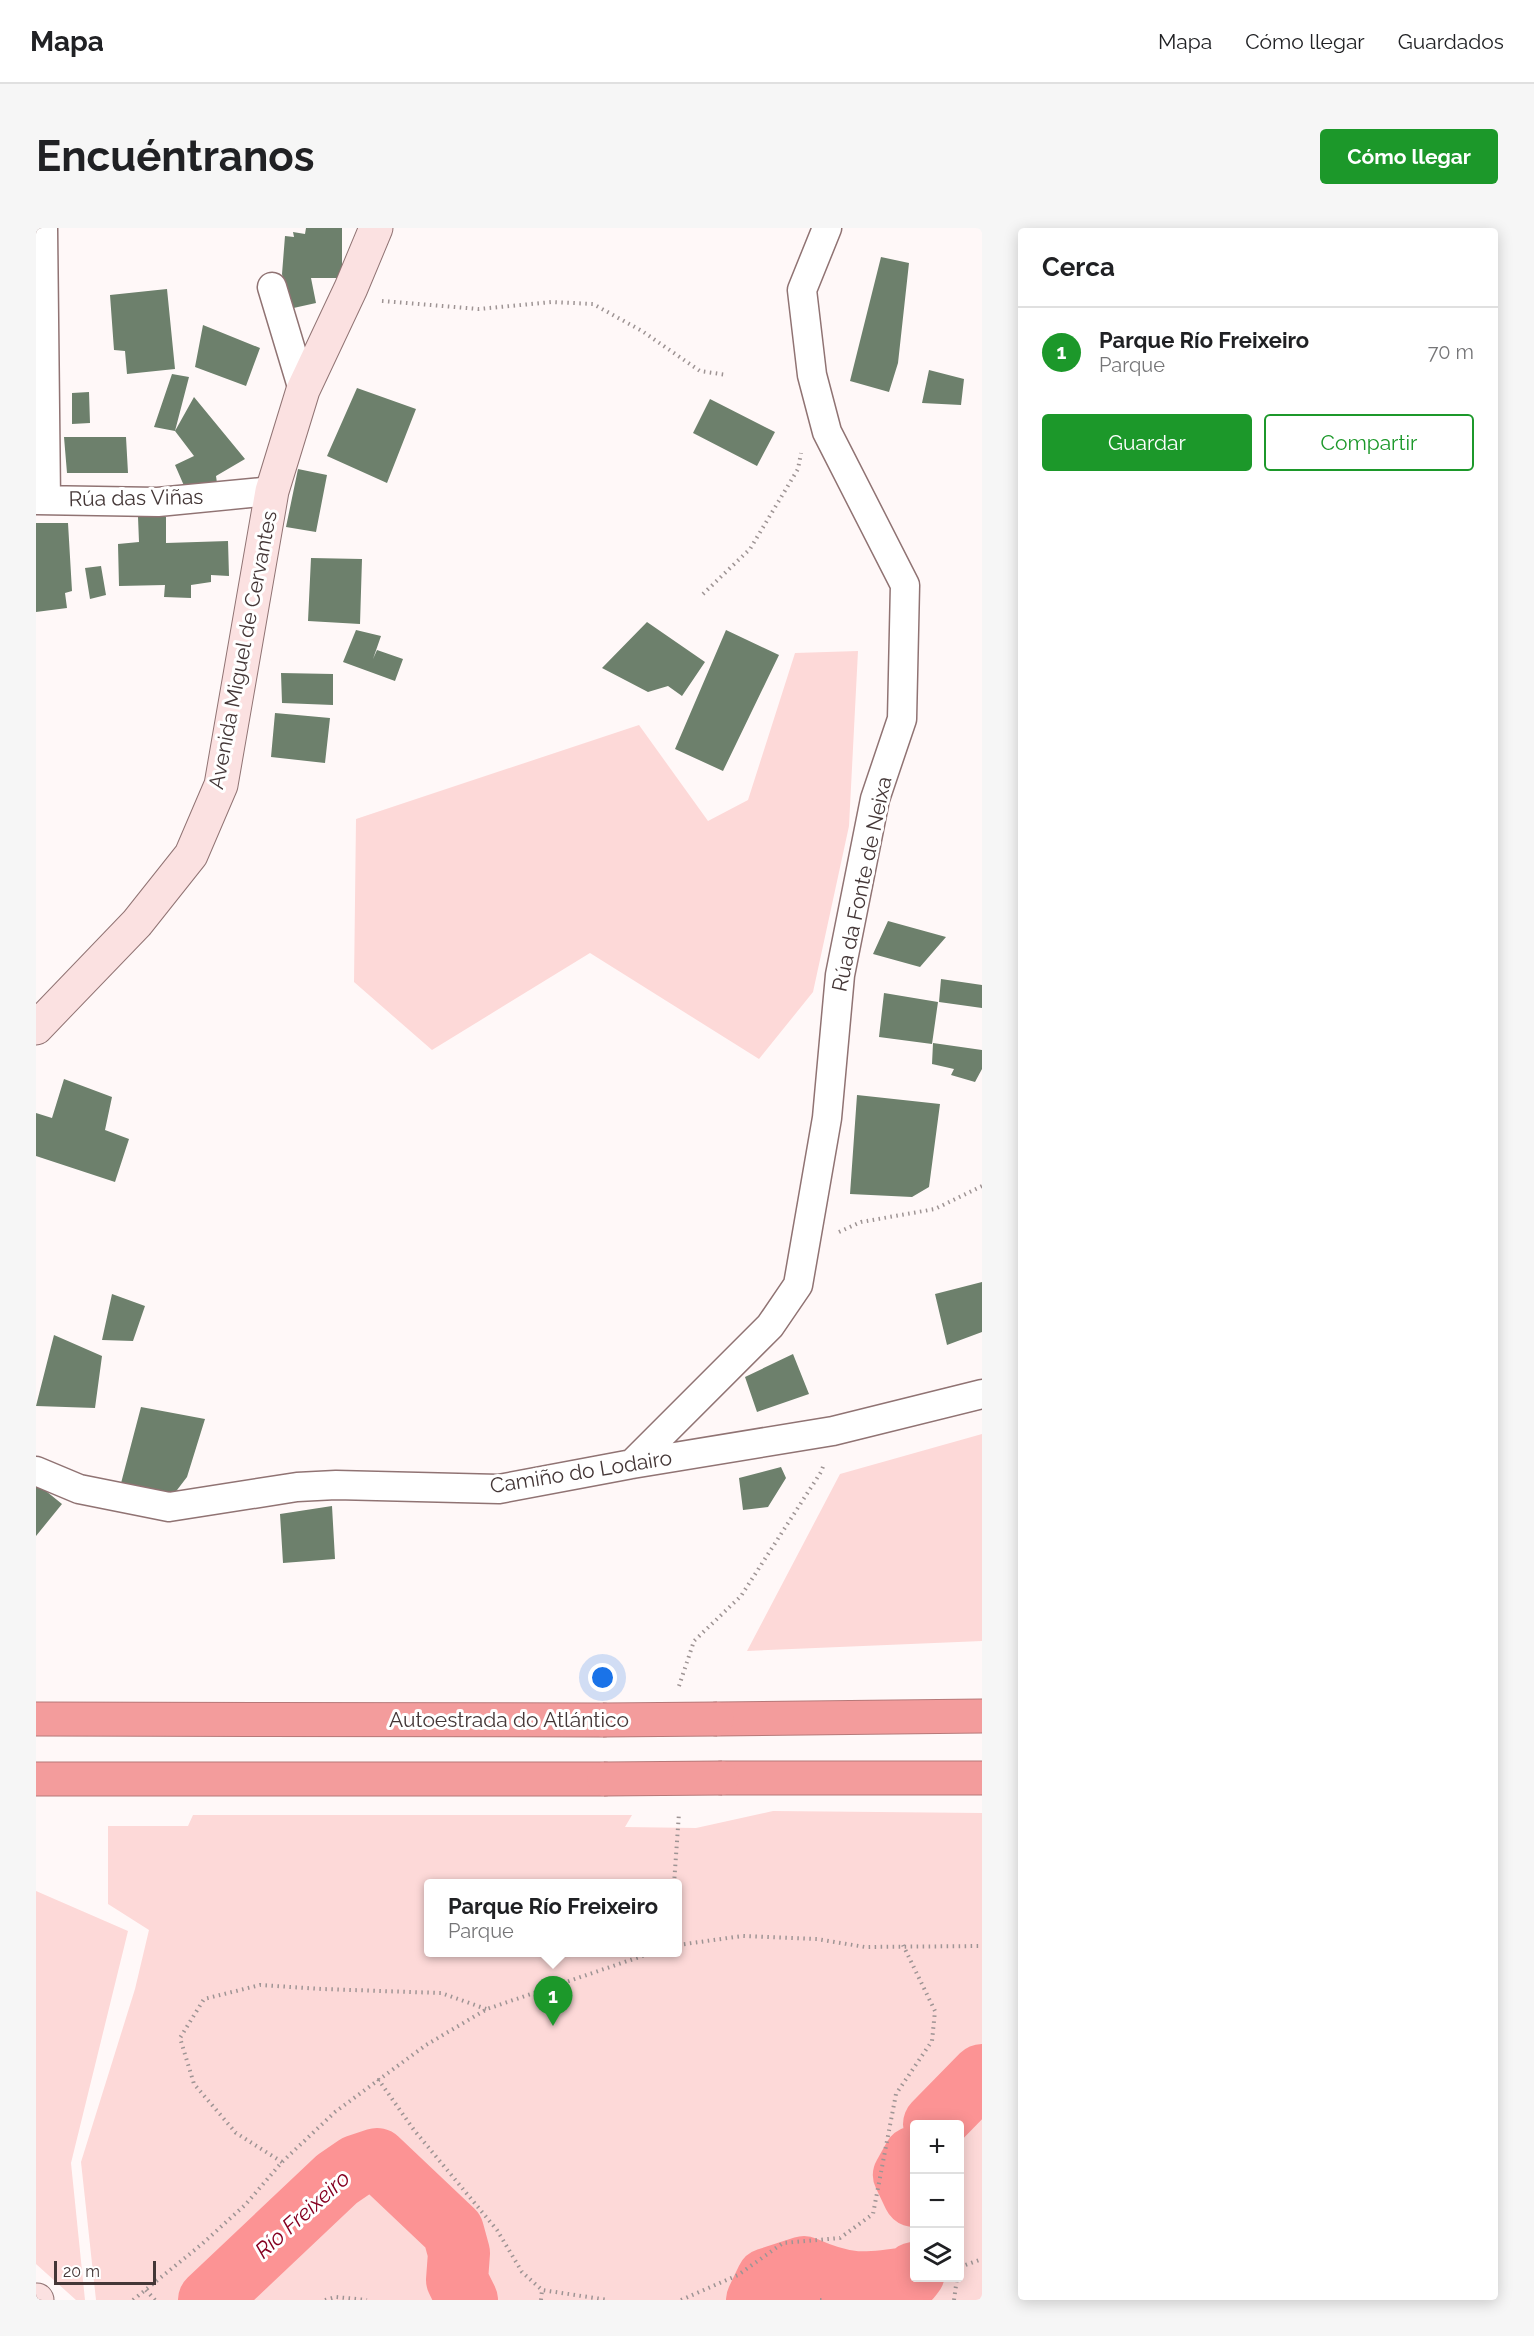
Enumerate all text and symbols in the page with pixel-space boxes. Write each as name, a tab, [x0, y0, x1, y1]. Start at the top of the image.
text: Mapa	[30, 25, 104, 58]
text: Mapa	[1158, 29, 1212, 54]
text: Cómo llegar	[1245, 29, 1365, 54]
text: Guardados	[1398, 29, 1504, 54]
button: Cómo llegar	[1320, 129, 1498, 184]
text: Encuéntranos	[36, 132, 315, 181]
text: Cerca	[1042, 252, 1115, 282]
text: Parque Río Freixeiro	[1099, 327, 1309, 353]
text: 1	[1057, 340, 1066, 364]
text: 70 m	[1428, 340, 1474, 364]
text: Parque	[1099, 353, 1165, 377]
button: Guardar	[1042, 414, 1252, 471]
button: Compartir	[1264, 414, 1474, 471]
street label: Rúa das Viñas	[68, 484, 204, 511]
street label: Avenida Miguel de Cervantes	[203, 509, 282, 791]
street label: Rúa da Fonte de Neixa	[827, 774, 897, 994]
street label: Camiño do Lodairo	[488, 1445, 674, 1498]
your location	[588, 1663, 617, 1692]
street label: Autoestrada do Atlántico	[389, 1707, 629, 1732]
popup	[424, 1879, 682, 1957]
text: Parque Río Freixeiro	[448, 1893, 658, 1919]
text: Parque	[448, 1919, 514, 1943]
pin: 1	[534, 1976, 572, 2026]
map controls	[910, 2120, 964, 2282]
button: +	[910, 2120, 964, 2174]
water label: Río Freixeiro	[249, 2165, 355, 2263]
button: −	[910, 2174, 964, 2228]
button: layers	[910, 2228, 964, 2282]
scale bar	[54, 2258, 156, 2286]
text: 20 m	[63, 2262, 100, 2281]

